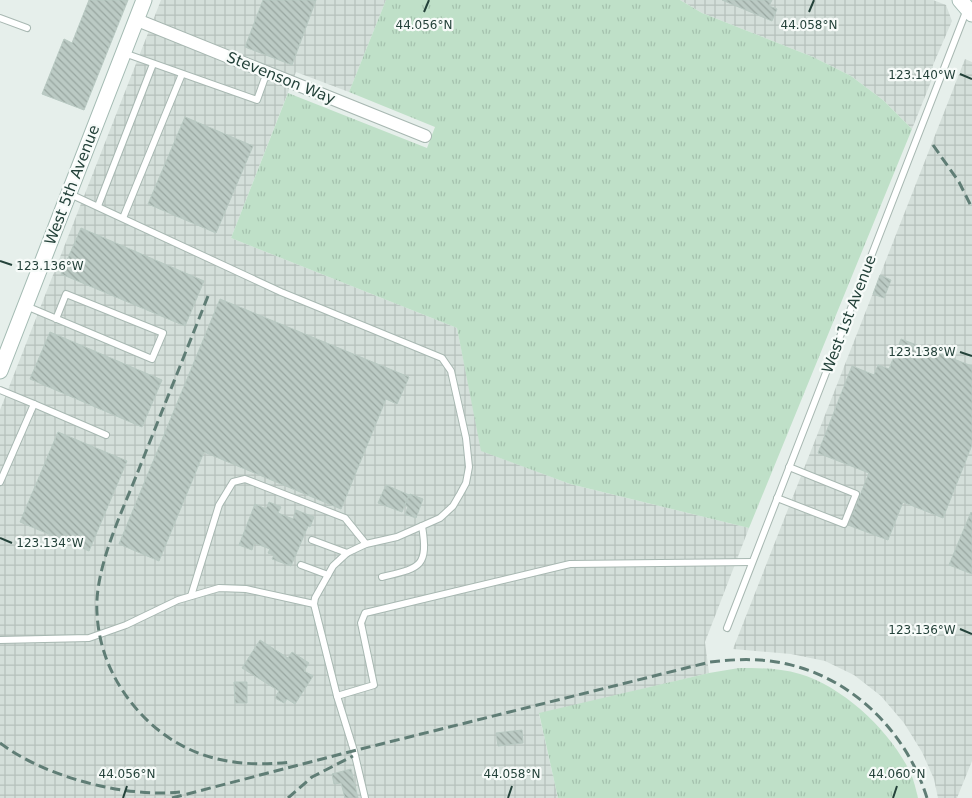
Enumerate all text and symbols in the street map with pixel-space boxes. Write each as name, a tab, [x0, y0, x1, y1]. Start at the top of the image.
text: 44.056°N	[396, 18, 452, 32]
text: 44.058°N	[781, 18, 837, 32]
street label: Stevenson Way	[224, 48, 338, 108]
text: 123.140°W	[888, 68, 956, 82]
street label: West 5th Avenue	[41, 122, 103, 248]
street label: West 1st Avenue	[818, 252, 880, 376]
text: 123.136°W	[16, 259, 84, 273]
text: 123.138°W	[888, 345, 956, 359]
text: 123.134°W	[16, 536, 84, 550]
text: 123.136°W	[888, 623, 956, 637]
text: 44.056°N	[99, 767, 155, 781]
text: 44.058°N	[484, 767, 540, 781]
text: 44.060°N	[869, 767, 925, 781]

